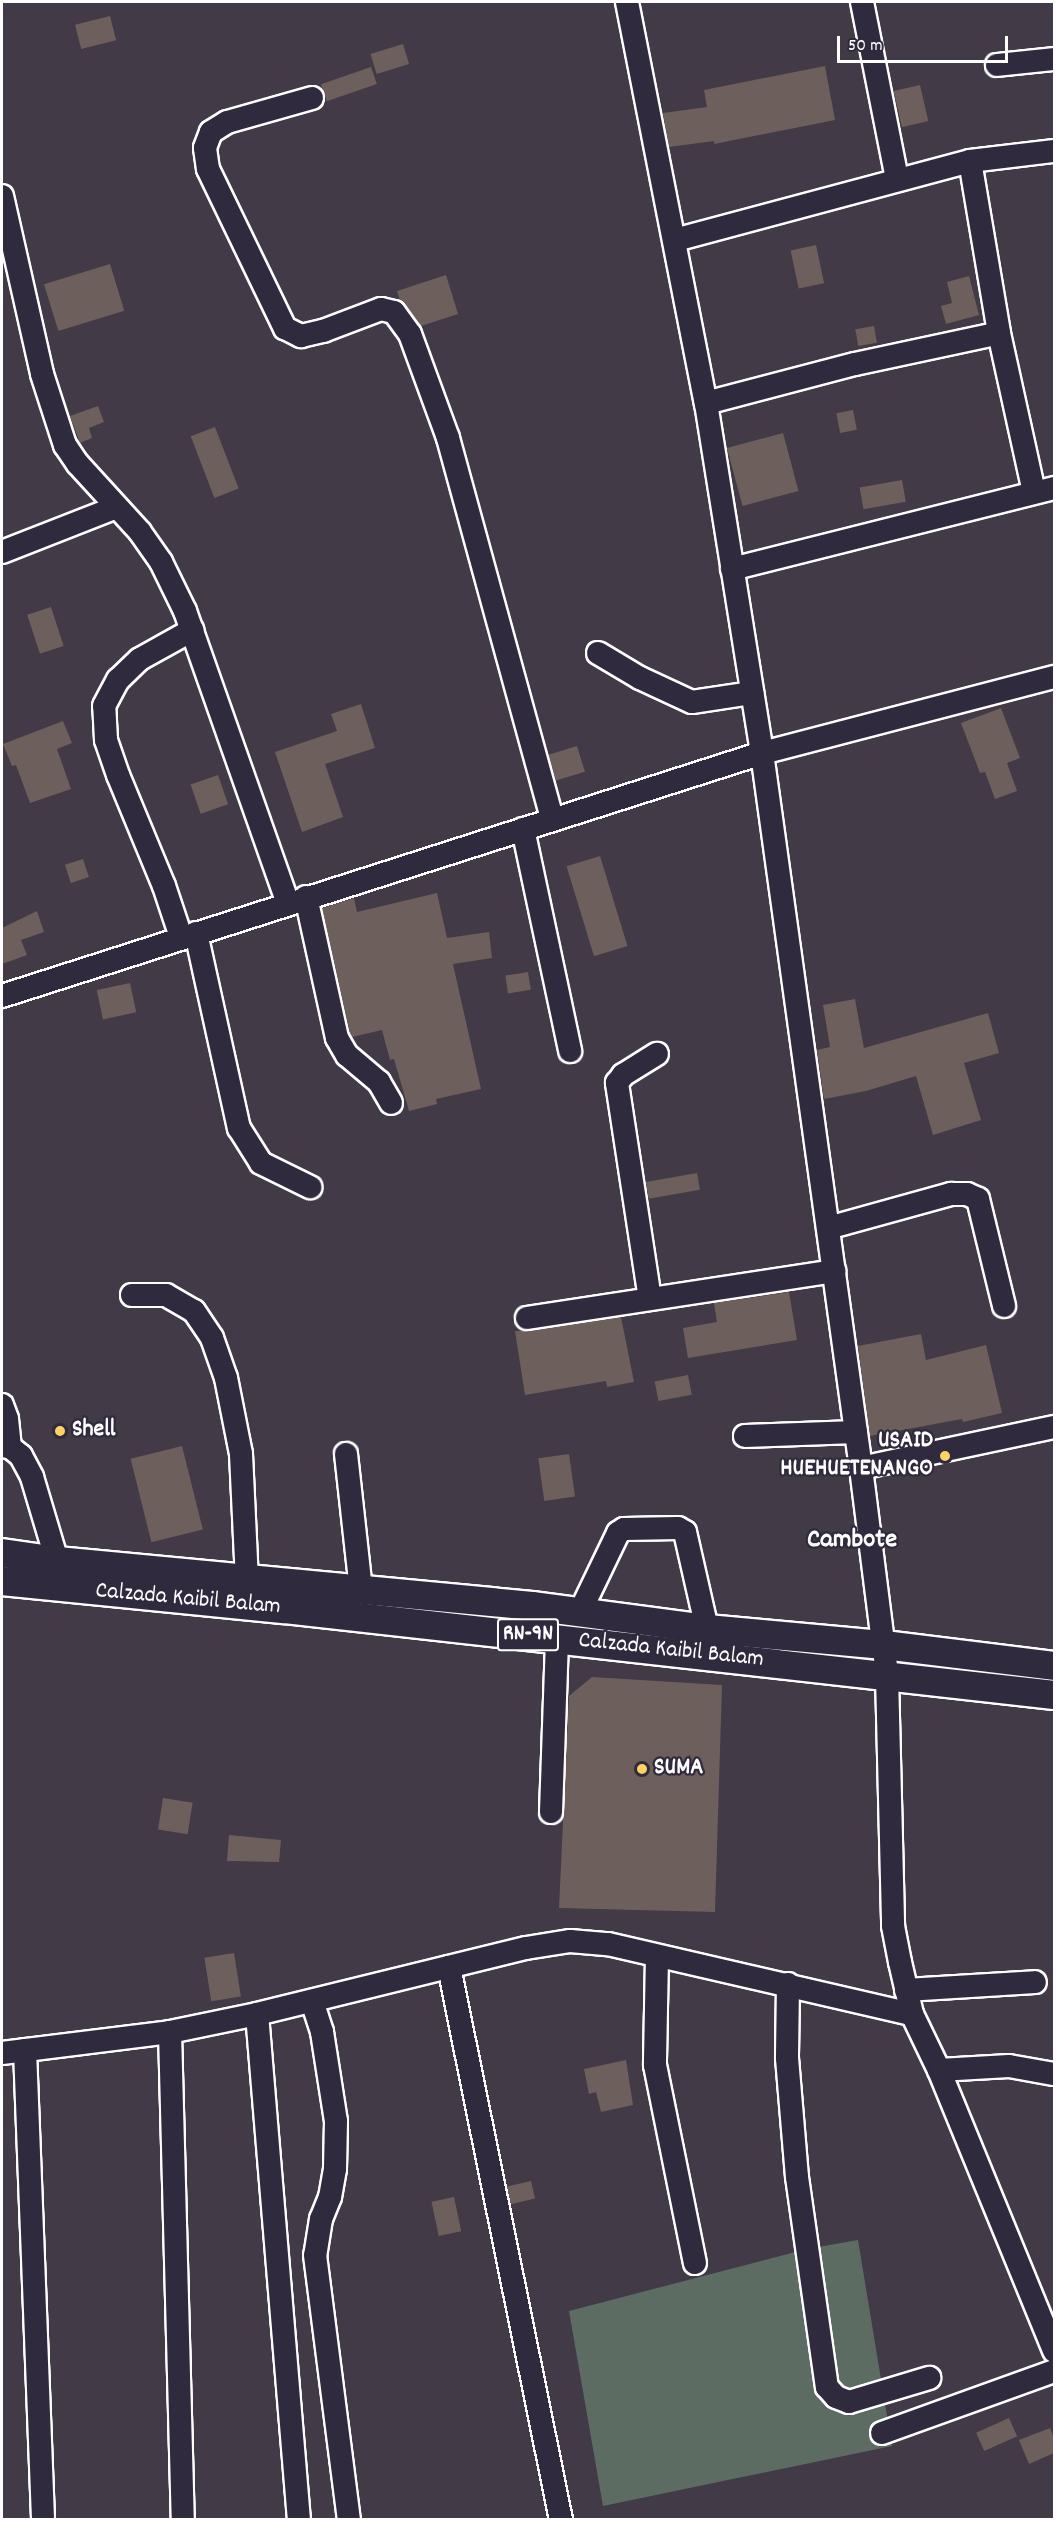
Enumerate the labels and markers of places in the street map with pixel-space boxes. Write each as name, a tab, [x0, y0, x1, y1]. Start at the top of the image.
place label: Shell	[72, 1417, 116, 1445]
marker: Shell	[53, 1424, 67, 1438]
place label: USAID HUEHUETENANGO	[780, 1428, 933, 1484]
marker: USAID HUEHUETENANGO	[938, 1449, 952, 1463]
place label: SUMA	[654, 1755, 703, 1783]
marker: SUMA	[635, 1762, 649, 1776]

